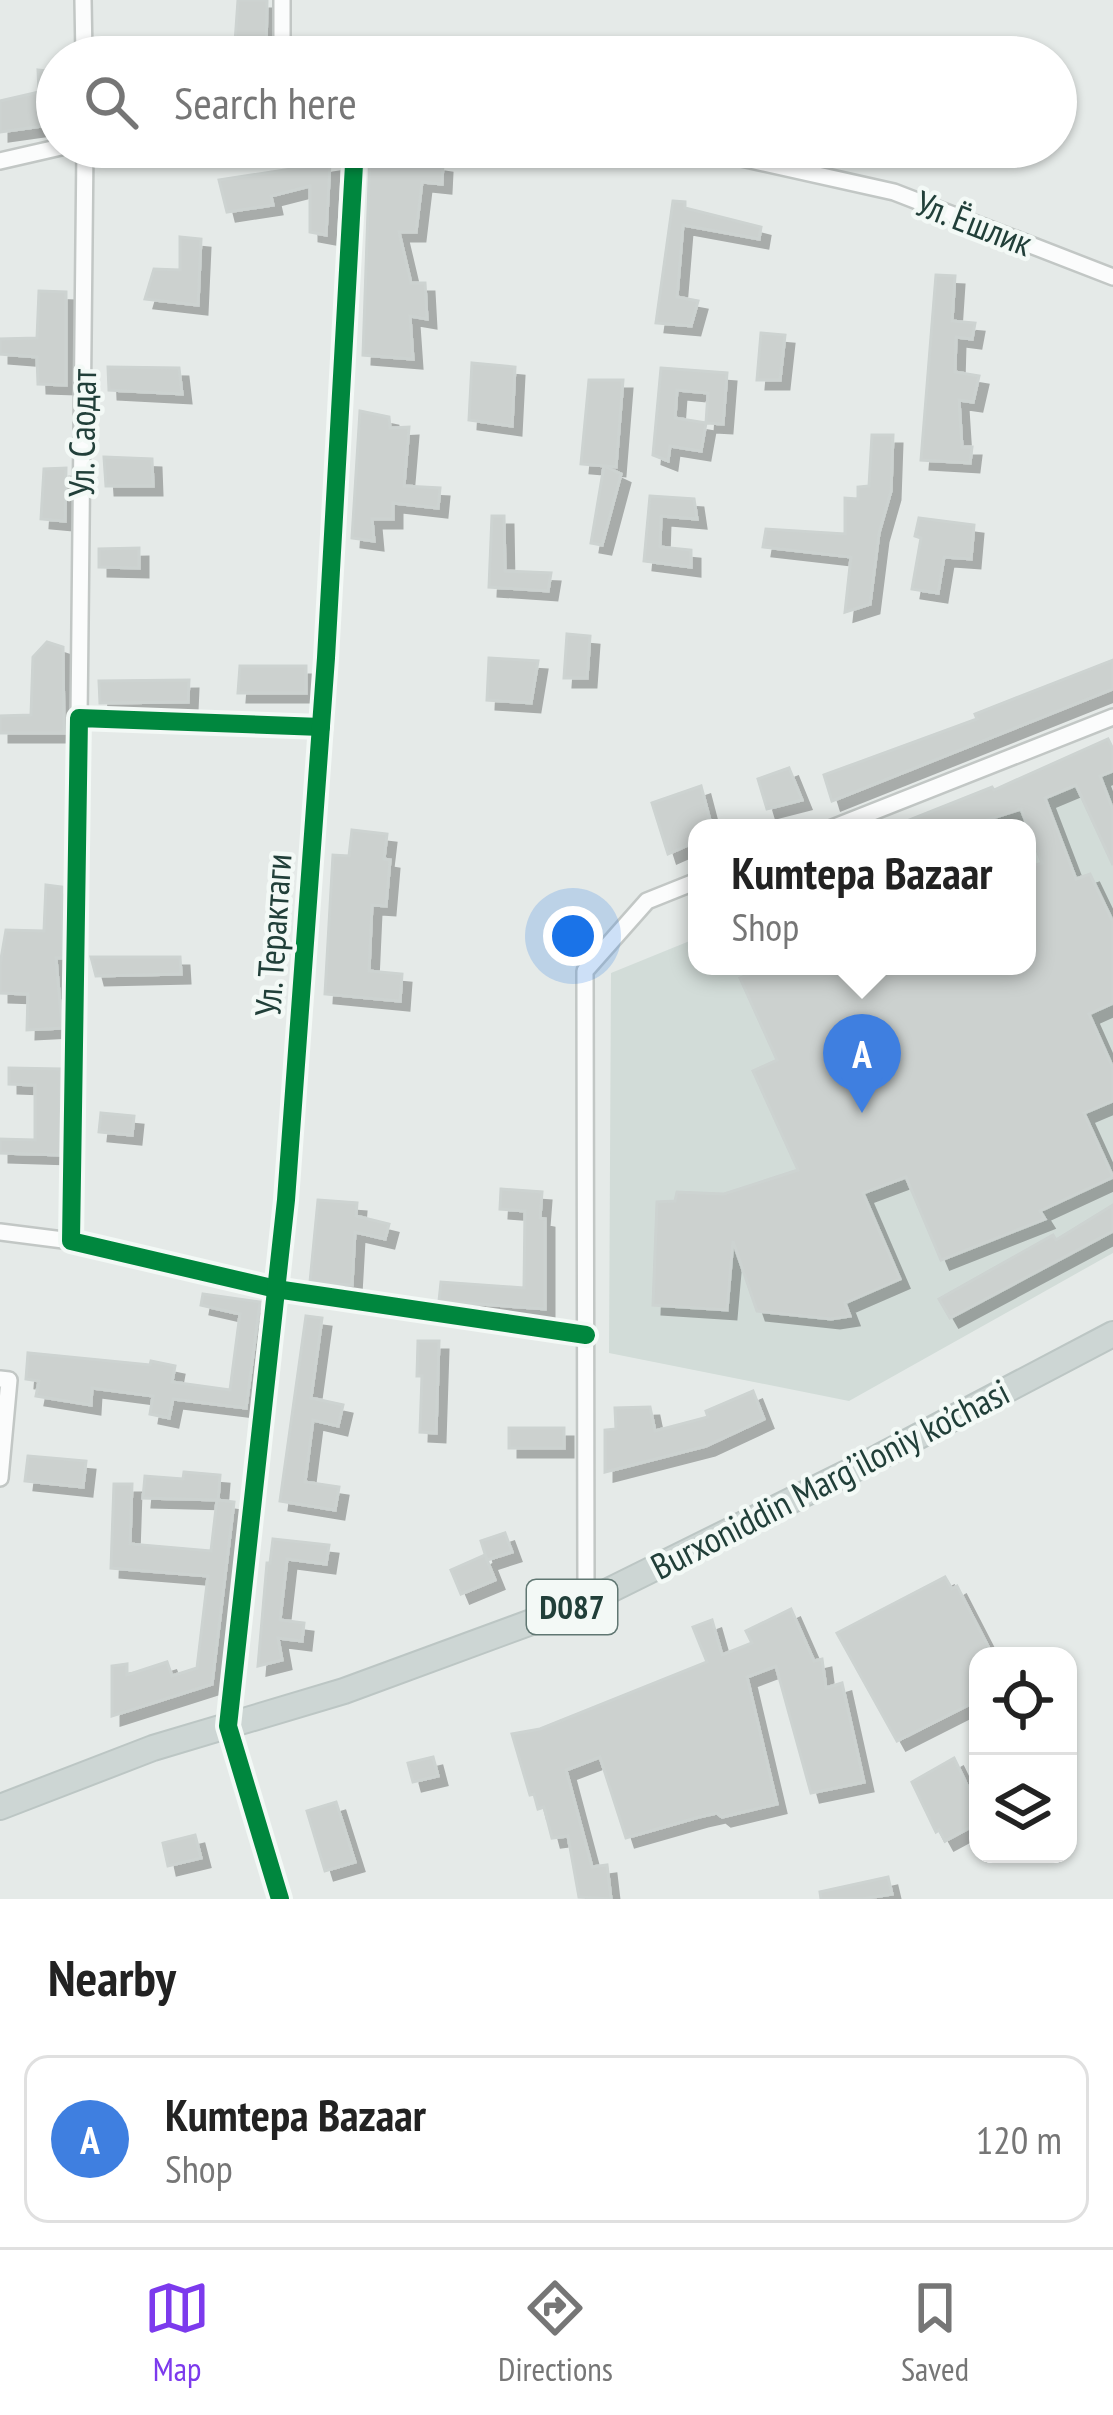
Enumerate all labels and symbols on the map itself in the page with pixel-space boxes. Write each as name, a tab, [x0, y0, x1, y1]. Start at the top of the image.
street label: Ул. Ёшлик	[909, 179, 1039, 266]
street label: Ул. Саодат	[57, 368, 106, 497]
street label: Ул. Терактаги	[243, 852, 302, 1018]
your location	[543, 906, 603, 966]
pin: A	[823, 1014, 901, 1113]
street label: Burxoniddin Marg’iloniy ko’chasi	[643, 1368, 1017, 1589]
road number: D087	[527, 1580, 617, 1634]

